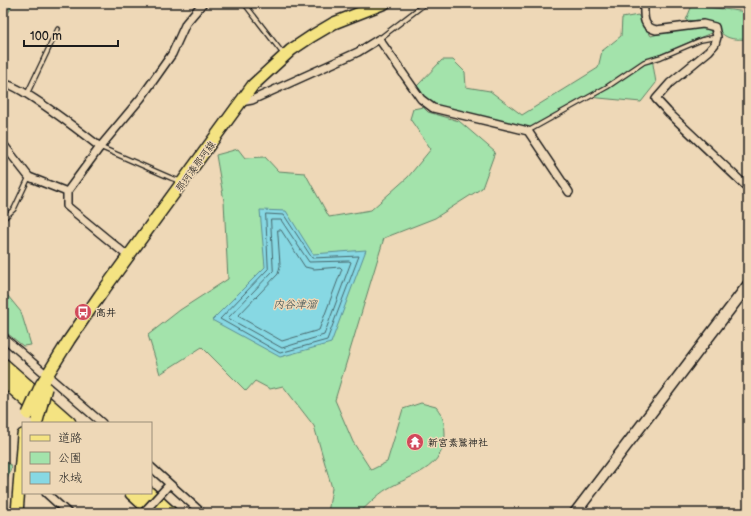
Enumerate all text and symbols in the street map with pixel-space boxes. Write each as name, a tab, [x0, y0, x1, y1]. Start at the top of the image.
scale bar	[24, 22, 118, 48]
text: 100 m	[30, 29, 62, 44]
street label: 那珂湊那珂線	[173, 139, 218, 194]
water label: 内谷津溜	[273, 298, 318, 311]
bus stop icon: 高井	[73, 302, 93, 322]
place label: 高井	[96, 307, 116, 319]
legend	[22, 422, 152, 494]
text: 道路	[58, 431, 82, 446]
temple icon: 新宮素鷲神社	[405, 432, 425, 452]
place label: 新宮素鷲神社	[428, 437, 488, 449]
text: 公園	[58, 451, 82, 466]
text: 水域	[58, 471, 82, 486]

